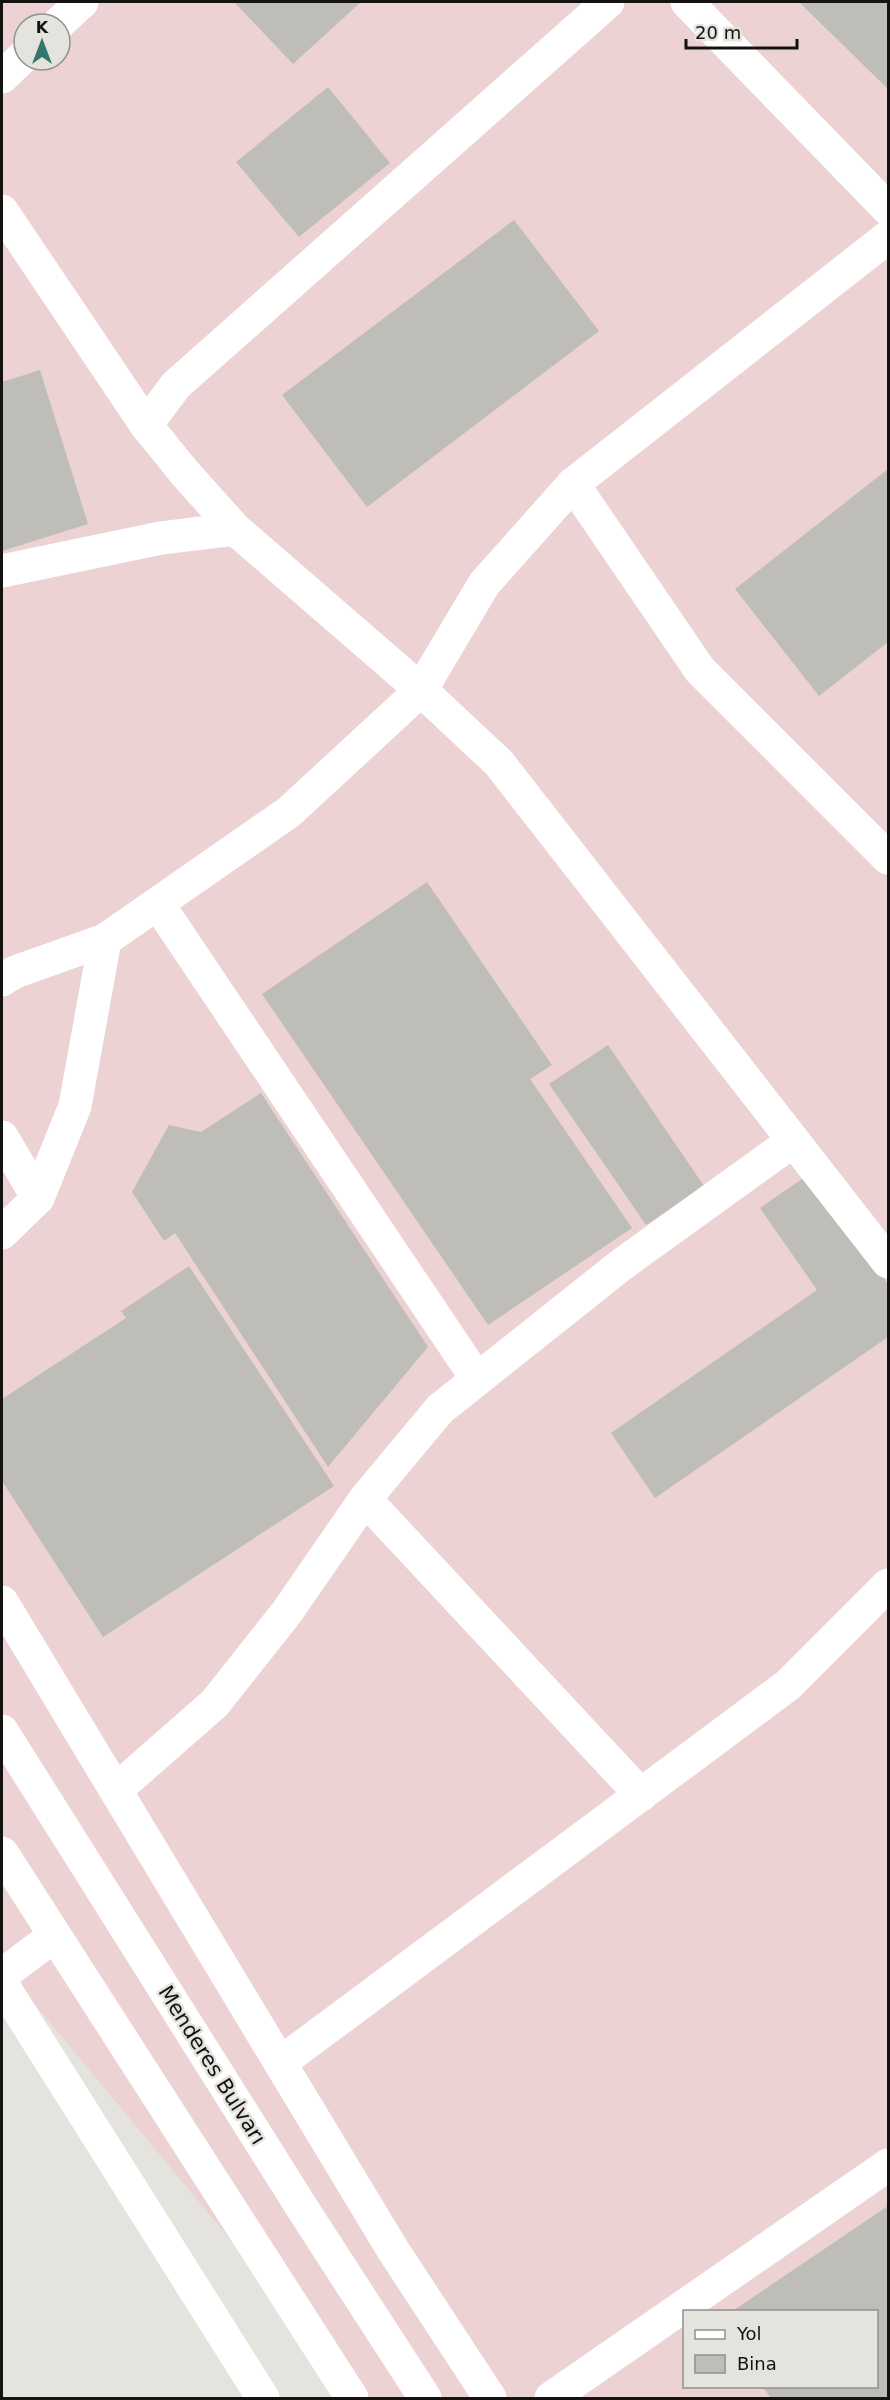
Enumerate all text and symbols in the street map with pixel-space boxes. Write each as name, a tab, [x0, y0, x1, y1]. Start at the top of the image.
north arrow	[12, 12, 72, 72]
scale bar	[686, 12, 797, 50]
text: K	[36, 18, 49, 37]
text: 20 m	[695, 22, 741, 43]
street label: Menderes Bulvarı	[153, 1981, 271, 2149]
legend	[683, 2310, 878, 2388]
text: Yol	[736, 2323, 762, 2344]
text: Bina	[737, 2353, 777, 2374]

